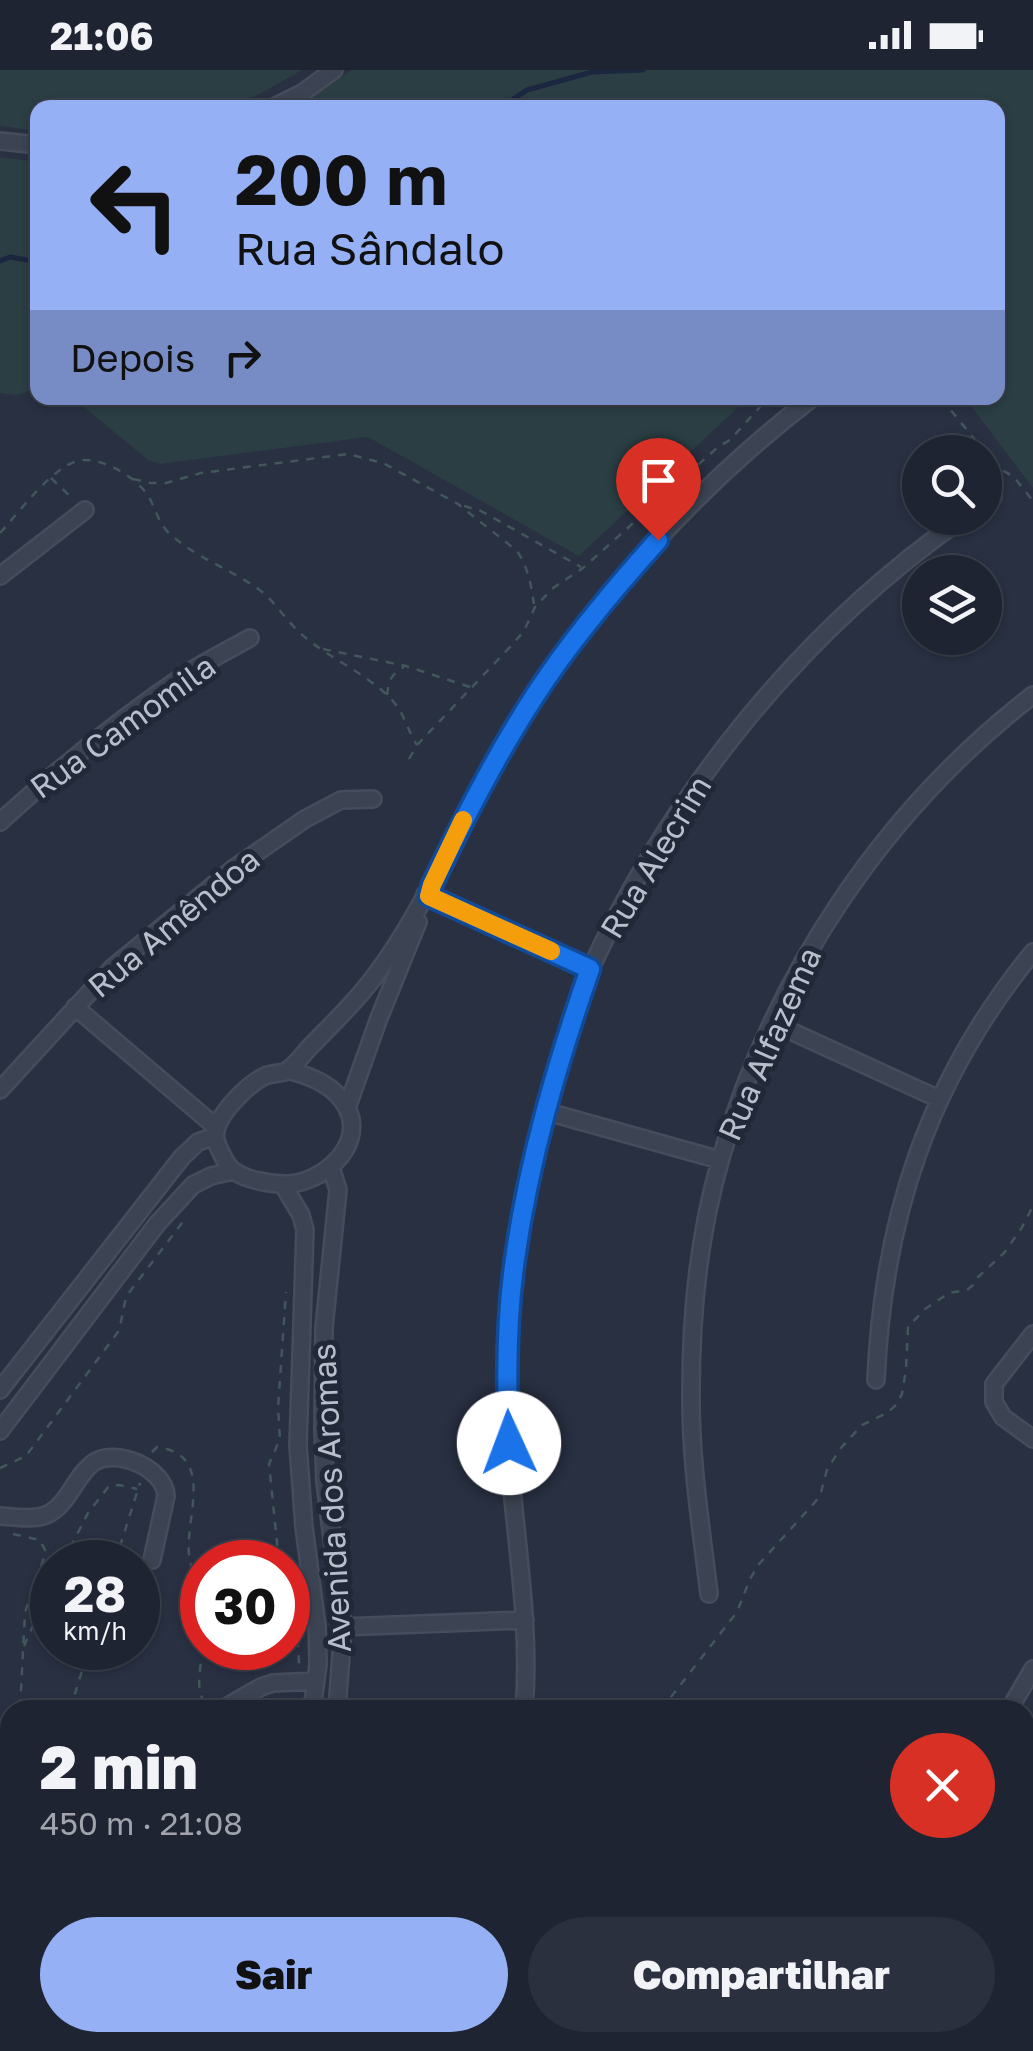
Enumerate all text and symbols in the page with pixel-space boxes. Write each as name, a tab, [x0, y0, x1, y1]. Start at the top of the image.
text: 21:06	[50, 13, 154, 58]
text: 200 m	[235, 136, 447, 220]
icon: left	[70, 140, 200, 270]
text: Rua Sândalo	[235, 221, 505, 275]
icon: right	[215, 330, 270, 385]
text: Depois	[70, 335, 195, 380]
map controls	[902, 435, 1002, 655]
button: search	[902, 435, 1002, 535]
pin	[616, 438, 701, 541]
icon: arrive	[631, 453, 686, 508]
button: layers	[902, 555, 1002, 655]
street label: Rua Camomila	[23, 646, 222, 806]
street label: Rua Alecrim	[592, 768, 718, 945]
street label: Rua Amêndoa	[80, 840, 267, 1005]
street label: Rua Alfazema	[710, 941, 829, 1146]
street label: Avenida dos Aromas	[304, 1343, 358, 1654]
position arrow	[457, 1391, 561, 1495]
speed limit sign: 30	[180, 1540, 310, 1670]
text: 28	[64, 1563, 126, 1623]
text: km/h	[63, 1615, 127, 1646]
text: 2 min	[40, 1730, 198, 1802]
button: close	[890, 1733, 995, 1838]
text: 450 m · 21:08	[40, 1804, 243, 1842]
button: Sair	[40, 1917, 508, 2032]
button: Compartilhar	[528, 1917, 995, 2032]

